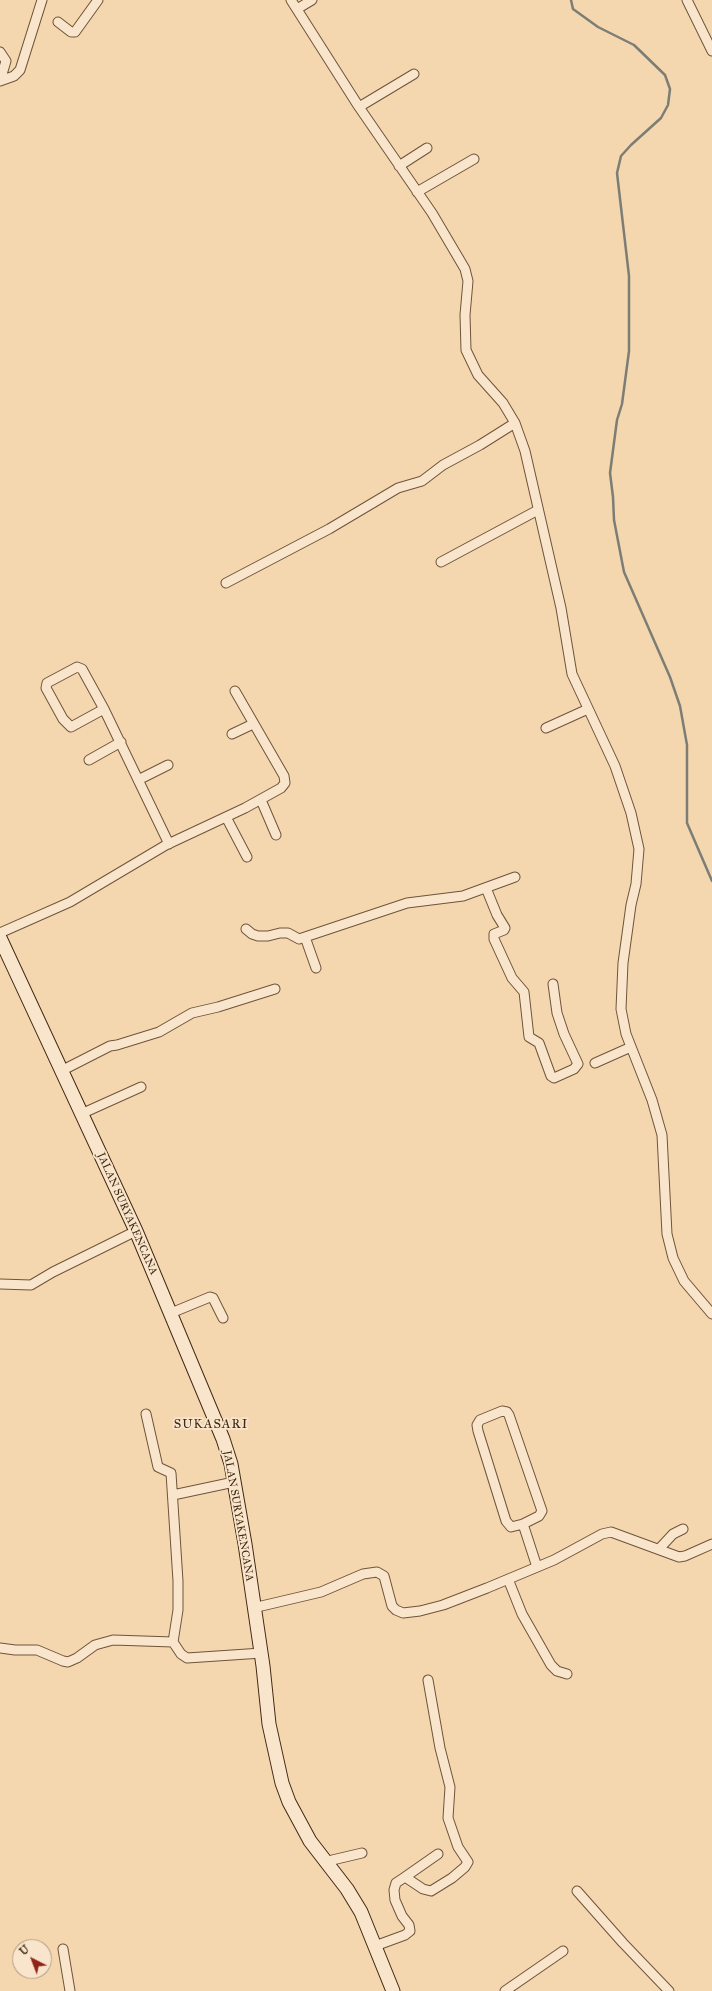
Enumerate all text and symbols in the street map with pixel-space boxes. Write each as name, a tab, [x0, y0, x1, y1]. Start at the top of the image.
street label: JALAN SURYAKENCANA	[94, 1151, 160, 1277]
district label: SUKASARI	[174, 1417, 248, 1433]
street label: JALAN SURYAKENCANA	[220, 1450, 256, 1582]
north arrow	[12, 1939, 52, 1979]
text: U	[17, 1943, 32, 1958]

